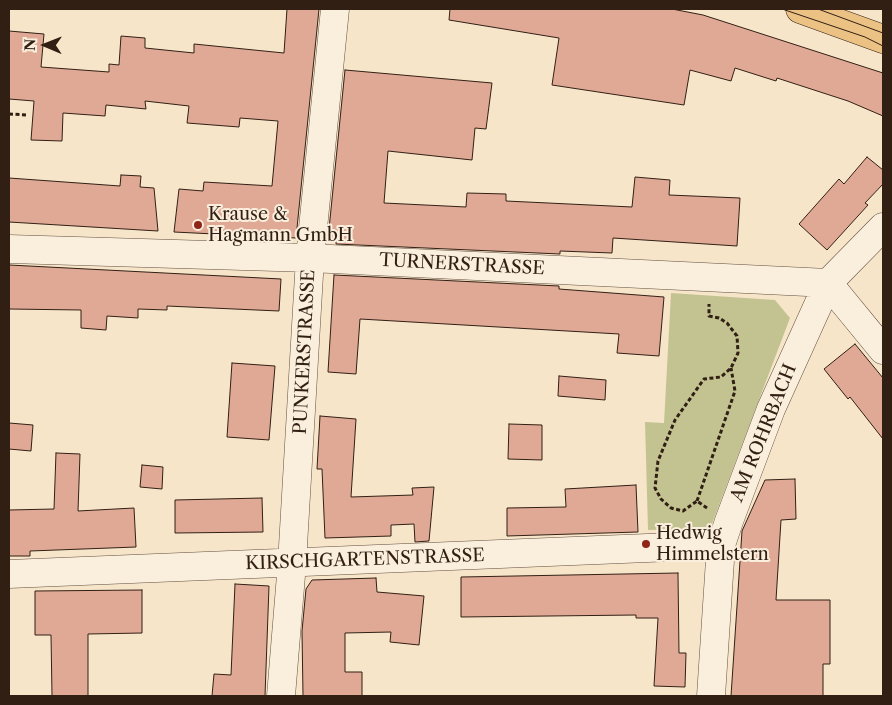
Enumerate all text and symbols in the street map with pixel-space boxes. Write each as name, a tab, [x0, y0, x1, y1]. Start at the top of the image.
north arrow	[20, 20, 70, 70]
text: N	[21, 39, 39, 51]
place label: Krause & Hagmann GmbH	[208, 204, 353, 246]
marker: Krause & Hagmann GmbH	[192, 219, 204, 231]
street label: TURNERSTRASSE	[379, 250, 545, 280]
street label: PUNKERSTRASSE	[290, 269, 320, 435]
street label: AM ROHRBACH	[726, 361, 802, 505]
place label: Hedwig Himmelstern	[656, 523, 769, 566]
marker: Hedwig Himmelstern	[640, 538, 652, 550]
street label: KIRSCHGARTENSTRASSE	[245, 545, 485, 575]

